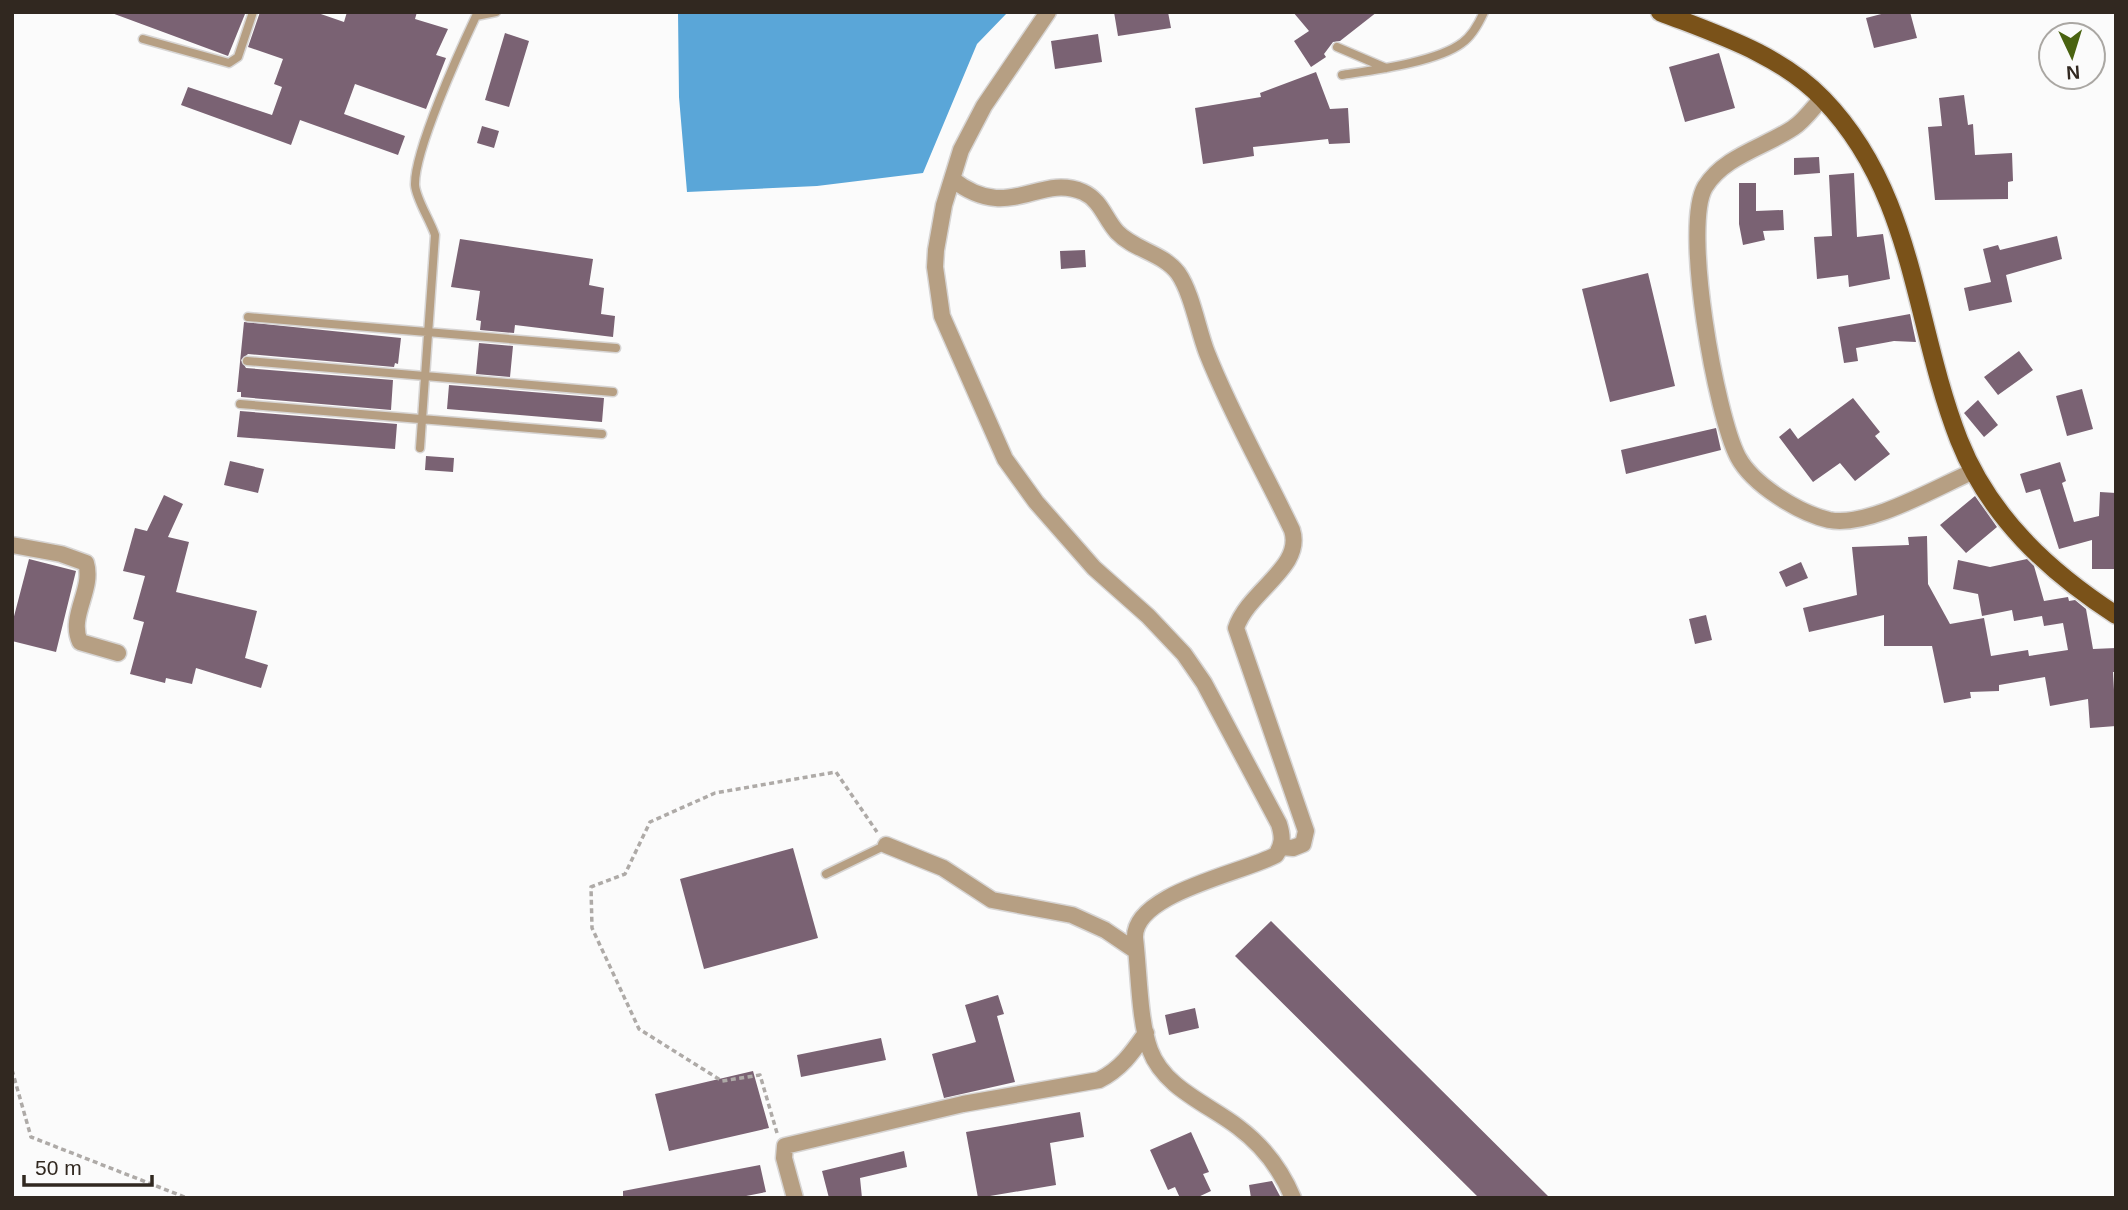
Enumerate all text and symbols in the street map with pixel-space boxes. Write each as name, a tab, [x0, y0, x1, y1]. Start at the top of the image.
north arrow	[2037, 21, 2107, 91]
text: N	[2066, 62, 2081, 83]
scale bar	[24, 1144, 152, 1188]
text: 50 m	[35, 1156, 82, 1179]

